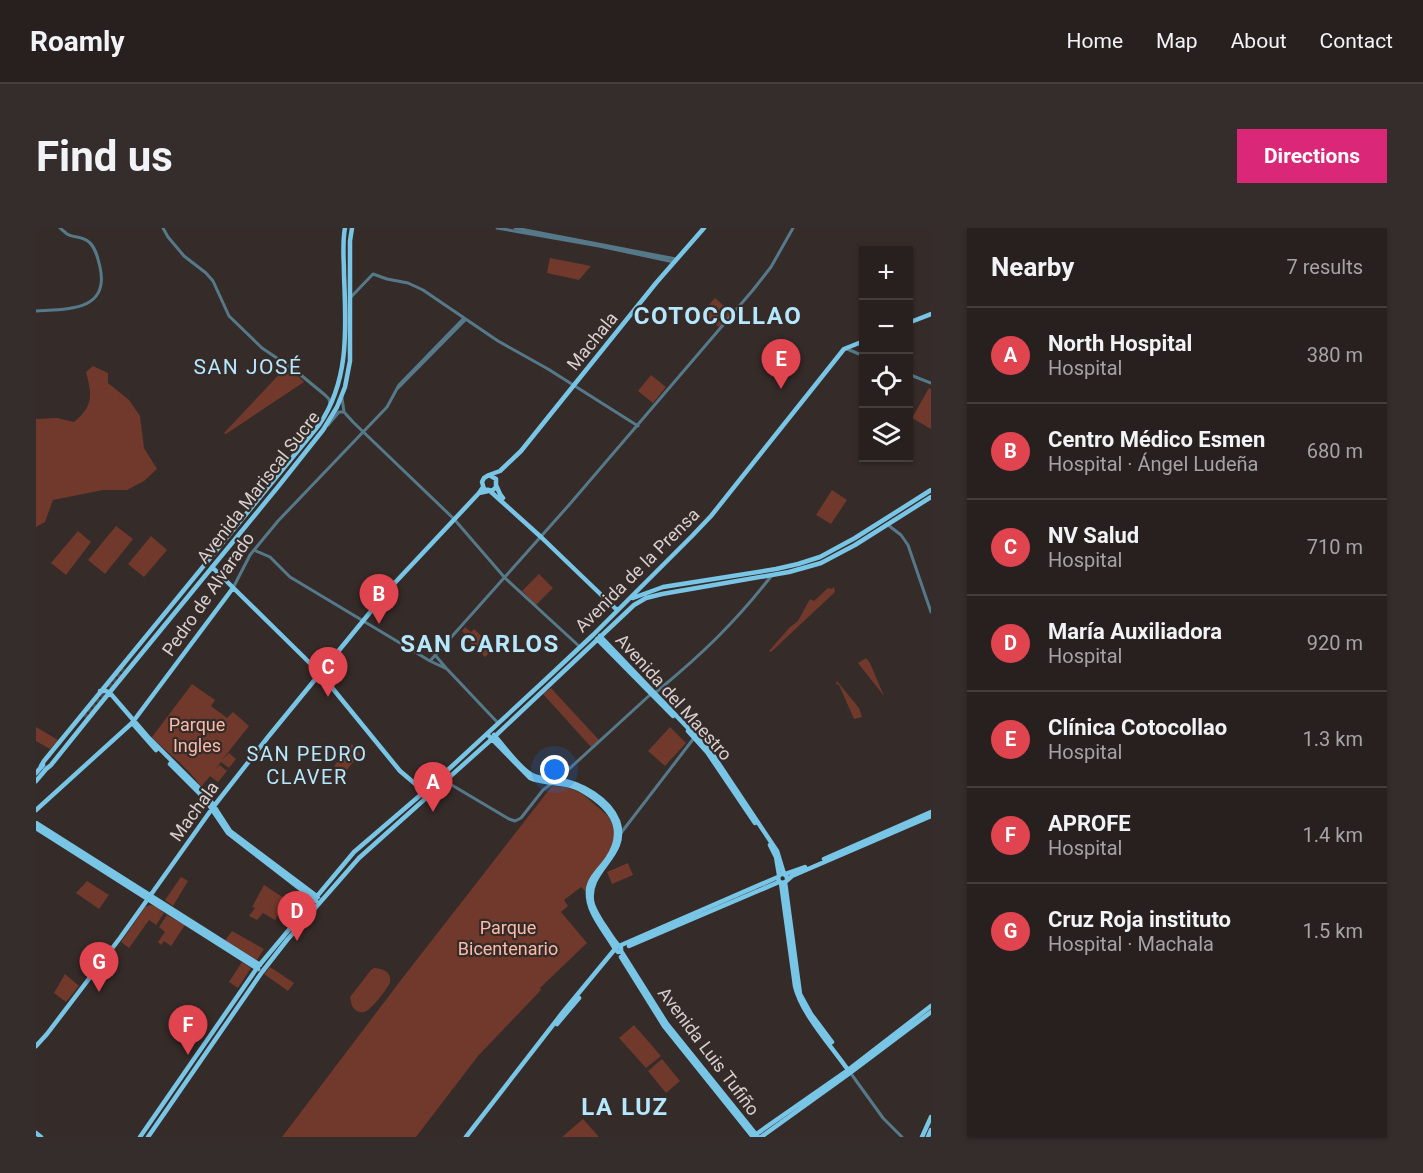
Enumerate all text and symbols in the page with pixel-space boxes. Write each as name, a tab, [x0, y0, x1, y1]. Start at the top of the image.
text: Roamly	[30, 25, 125, 58]
text: Home	[1067, 29, 1123, 53]
text: Map	[1156, 29, 1198, 53]
text: About	[1231, 29, 1287, 53]
text: Contact	[1320, 29, 1393, 53]
button: Directions	[1237, 129, 1387, 183]
text: Find us	[36, 132, 173, 181]
map controls	[859, 246, 913, 462]
button: +	[859, 246, 913, 300]
text: Nearby	[991, 252, 1074, 282]
text: 7 results	[1287, 255, 1363, 279]
button: −	[859, 300, 913, 354]
district label: COTOCOLLAO	[634, 302, 802, 330]
street label: Machala	[562, 308, 622, 374]
text: North Hospital	[1048, 331, 1192, 356]
pin: E	[762, 340, 800, 389]
text: A	[1004, 343, 1017, 367]
text: 380 m	[1307, 343, 1363, 367]
button: locate	[859, 354, 913, 408]
district label: SAN JOSÉ	[194, 355, 302, 379]
text: Hospital	[1048, 356, 1122, 380]
street label: Avenida Mariscal Sucre	[192, 407, 324, 567]
button: layers	[859, 408, 913, 462]
text: Centro Médico Esmen	[1048, 427, 1265, 452]
text: B	[1004, 439, 1017, 463]
text: 680 m	[1307, 439, 1363, 463]
text: Hospital · Ángel Ludeña	[1048, 452, 1258, 476]
street label: Avenida de la Prensa	[571, 504, 703, 636]
text: NV Salud	[1048, 523, 1139, 548]
street label: Pedro de Alvarado	[157, 528, 259, 660]
text: C	[1004, 535, 1017, 559]
text: 710 m	[1307, 535, 1363, 559]
text: Hospital	[1048, 548, 1122, 572]
pin: B	[360, 574, 398, 624]
text: María Auxiliadora	[1048, 619, 1222, 644]
street label: Avenida del Maestro	[612, 629, 736, 765]
district label: SAN CARLOS	[400, 630, 560, 658]
text: D	[1004, 631, 1017, 655]
text: 920 m	[1307, 631, 1363, 655]
text: Hospital	[1048, 644, 1122, 668]
pin: C	[308, 648, 348, 697]
park label: Parque Ingles	[169, 714, 225, 756]
text: Clínica Cotocollao	[1048, 715, 1227, 740]
text: E	[1005, 727, 1016, 751]
text: 1.3 km	[1303, 727, 1363, 751]
text: Hospital	[1048, 740, 1122, 764]
district label: SAN PEDRO CLAVER	[247, 742, 367, 789]
your location	[540, 755, 569, 784]
pin: A	[414, 762, 452, 812]
street label: Machala	[165, 777, 223, 845]
text: APROFE	[1048, 811, 1131, 836]
text: F	[1005, 823, 1016, 847]
text: 1.4 km	[1303, 823, 1363, 847]
text: Hospital	[1048, 836, 1122, 860]
pin: D	[278, 892, 316, 941]
text: Cruz Roja instituto	[1048, 907, 1231, 932]
park label: Parque Bicentenario	[458, 917, 558, 959]
text: G	[1004, 919, 1017, 943]
text: 1.5 km	[1303, 919, 1363, 943]
text: Hospital · Machala	[1048, 932, 1214, 956]
pin: G	[80, 942, 118, 992]
street label: Avenida Luis Tufiño	[654, 983, 764, 1119]
pin: F	[168, 1006, 208, 1055]
district label: LA LUZ	[581, 1093, 669, 1121]

